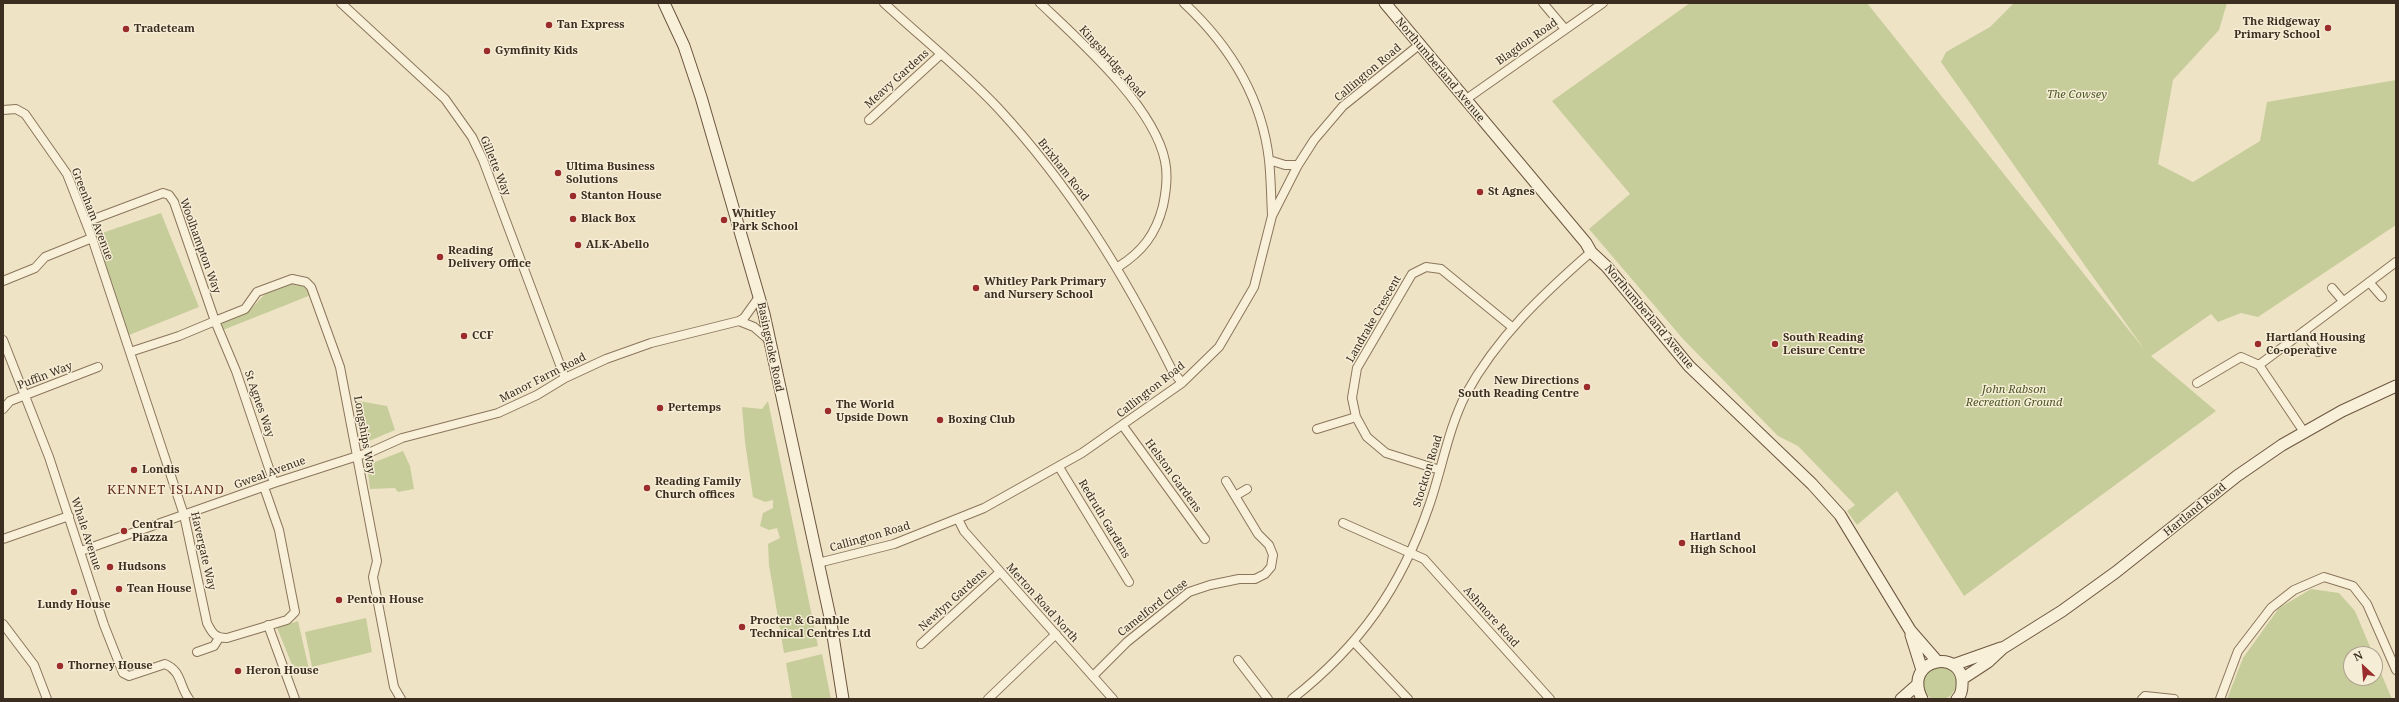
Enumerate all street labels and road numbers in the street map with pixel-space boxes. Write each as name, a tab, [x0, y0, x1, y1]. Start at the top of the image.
street label: Northumberland Avenue	[1393, 15, 1487, 125]
street label: Blagdon Road	[1494, 16, 1560, 68]
street label: Kingsbridge Road	[1076, 23, 1148, 101]
street label: Callington Road	[1332, 41, 1404, 105]
street label: Meavy Gardens	[862, 47, 932, 111]
street label: Gillette Way	[477, 134, 513, 198]
street label: Brixham Road	[1035, 136, 1091, 204]
street label: Greenham Avenue	[68, 166, 116, 262]
street label: Woolhampton Way	[177, 197, 223, 295]
street label: Northumberland Avenue	[1602, 262, 1696, 372]
street label: Landrake Crescent	[1344, 273, 1404, 365]
street label: Basingstoke Road	[754, 301, 786, 393]
street label: Manor Farm Road	[498, 351, 588, 405]
street label: Callington Road	[1114, 359, 1188, 421]
street label: Puffin Way	[16, 360, 74, 392]
street label: St Agnes Way	[241, 369, 277, 439]
street label: Longships Way	[351, 395, 377, 475]
street label: Stockton Road	[1411, 433, 1445, 509]
street label: Helston Gardens	[1142, 437, 1204, 515]
street label: Gweal Avenue	[233, 454, 307, 492]
street label: Redruth Gardens	[1075, 477, 1133, 561]
street label: Hartland Road	[2161, 481, 2229, 539]
street label: Whale Avenue	[68, 496, 104, 572]
street label: Havergate Way	[188, 511, 218, 591]
street label: Callington Road	[828, 519, 912, 555]
street label: Merton Road North	[1003, 561, 1081, 645]
street label: Newlyn Gardens	[916, 566, 990, 634]
street label: Camelford Close	[1115, 577, 1191, 639]
street label: Ashmore Road	[1460, 584, 1522, 650]

